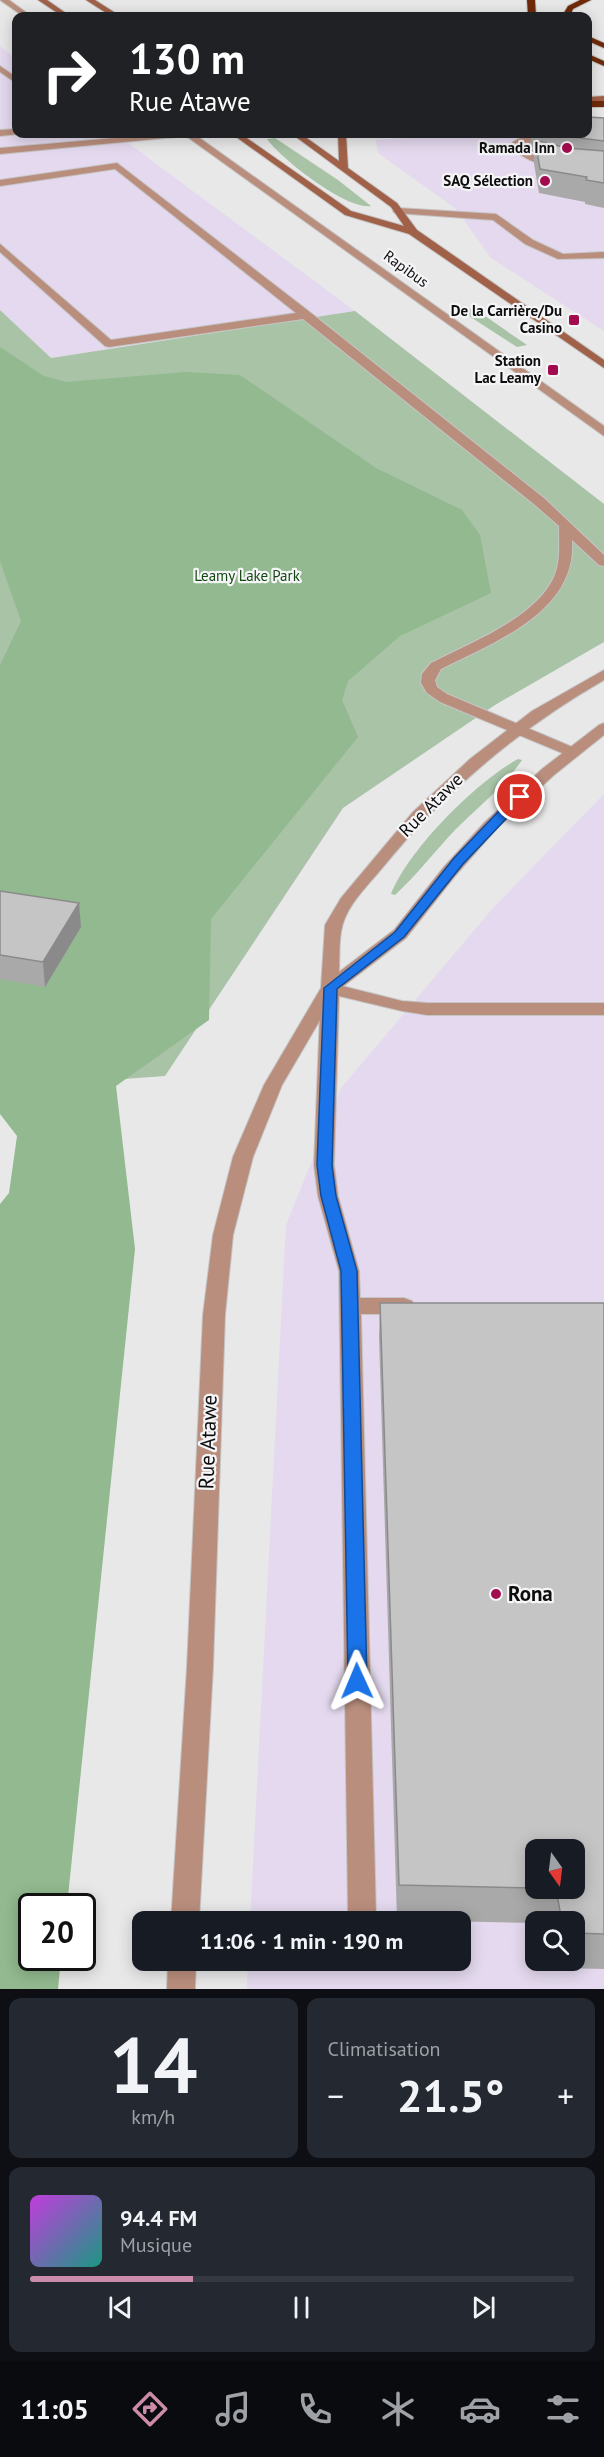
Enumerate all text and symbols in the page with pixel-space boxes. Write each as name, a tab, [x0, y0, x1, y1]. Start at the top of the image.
text: 130 m	[129, 31, 245, 86]
icon: right	[30, 36, 108, 114]
text: Rue Atawe	[129, 84, 251, 118]
place label: Ramada Inn	[479, 138, 555, 157]
marker: Ramada Inn	[560, 141, 574, 155]
place label: SAQ Sélection	[443, 171, 533, 190]
marker: SAQ Sélection	[538, 174, 552, 188]
street label: Rapibus	[380, 246, 432, 291]
place label: De la Carrière/Du Casino	[451, 301, 562, 337]
marker: De la Carrière/Du Casino	[567, 313, 581, 327]
place label: Station Lac Leamy	[474, 351, 542, 387]
marker: Station Lac Leamy	[546, 363, 560, 377]
park label: Leamy Lake Park	[194, 566, 301, 585]
street label: Rue Atawe	[394, 768, 467, 841]
pin	[494, 771, 545, 822]
icon: arrive	[503, 780, 536, 813]
street label: Rue Atawe	[192, 1394, 223, 1490]
place label: Rona	[508, 1580, 553, 1607]
marker: Rona	[489, 1587, 503, 1601]
position arrow	[325, 1649, 389, 1713]
north arrow	[525, 1839, 585, 1899]
map controls	[525, 1839, 585, 1971]
speed limit sign: 20	[18, 1893, 96, 1971]
button: search	[525, 1911, 585, 1971]
text: 11:06 · 1 min · 190 m	[200, 1927, 403, 1955]
text: 14	[109, 2014, 197, 2115]
text: Climatisation	[328, 2036, 441, 2062]
text: 21.5°	[397, 2066, 504, 2124]
text: −	[328, 2074, 344, 2117]
text: +	[557, 2074, 574, 2117]
text: km/h	[131, 2104, 175, 2130]
text: 94.4 FM	[120, 2204, 197, 2232]
text: Musique	[120, 2232, 192, 2258]
icon: previous	[104, 2291, 137, 2324]
icon: pause	[285, 2291, 318, 2324]
icon: next	[467, 2291, 500, 2324]
icon: directions	[129, 2388, 171, 2430]
icon: music	[212, 2388, 254, 2430]
icon: phone	[294, 2388, 336, 2430]
icon: climate	[377, 2388, 419, 2430]
icon: car	[459, 2388, 501, 2430]
icon: filters	[542, 2388, 584, 2430]
text: 11:05	[20, 2392, 89, 2426]

